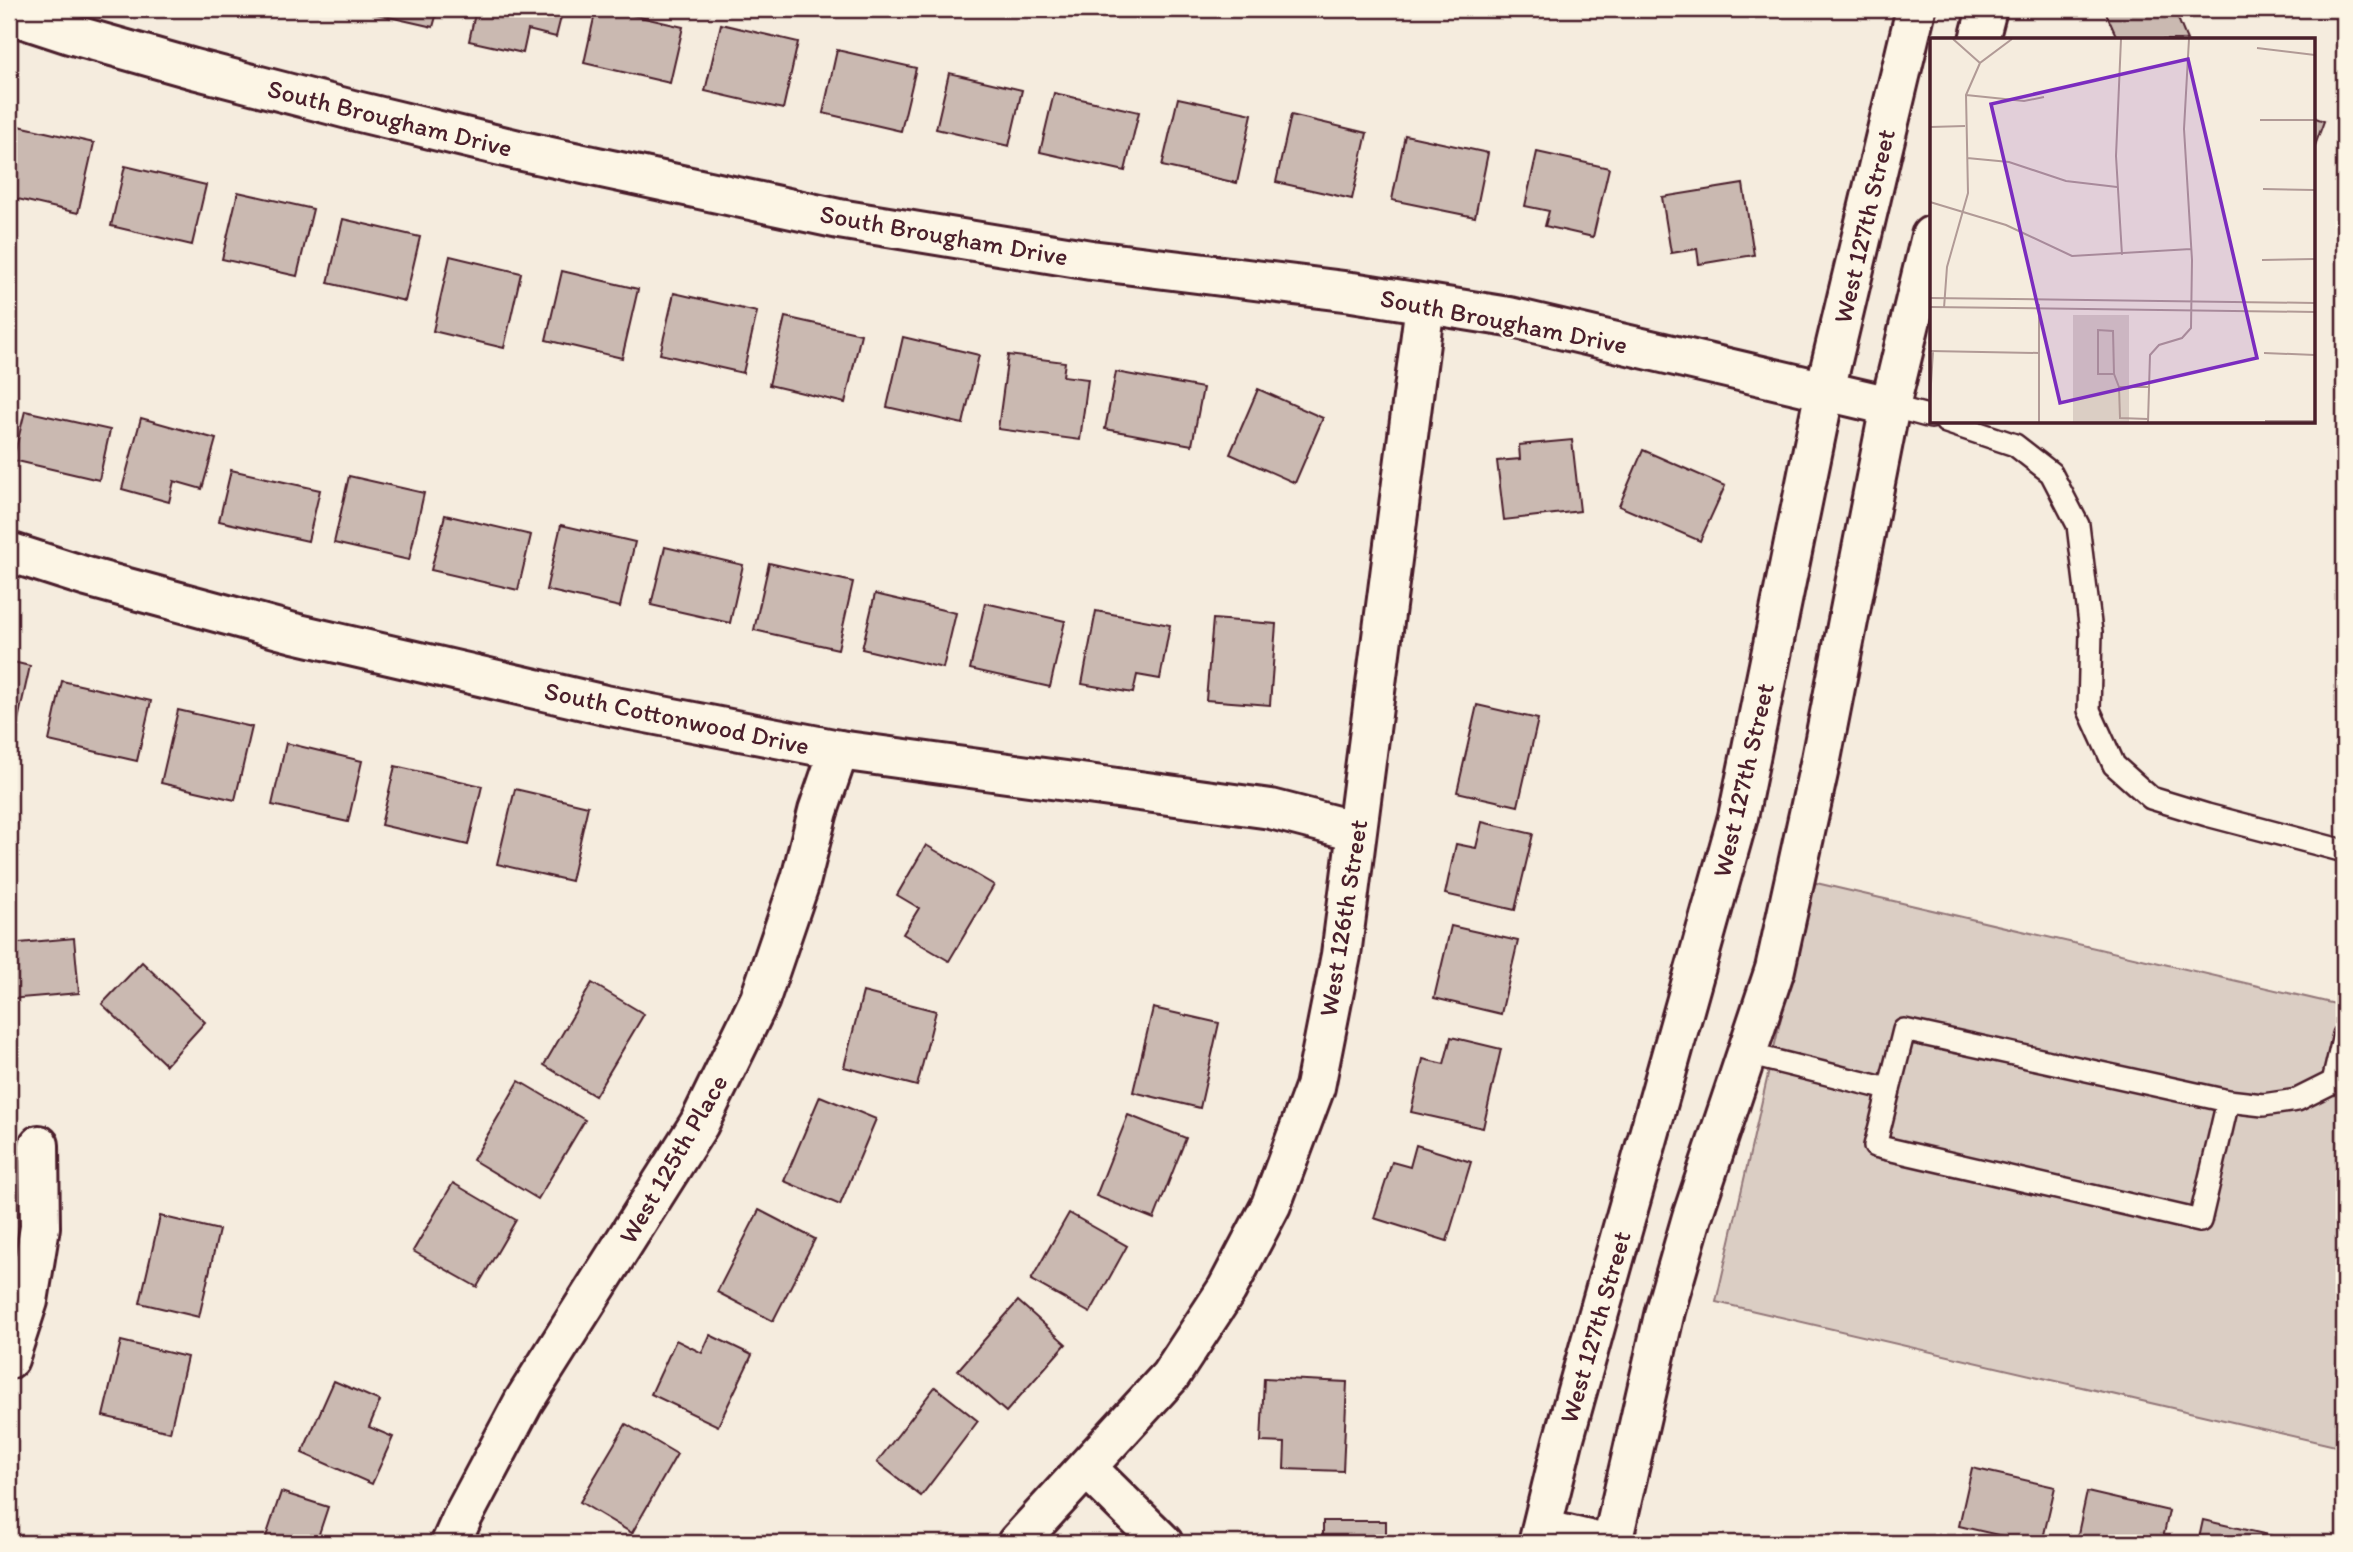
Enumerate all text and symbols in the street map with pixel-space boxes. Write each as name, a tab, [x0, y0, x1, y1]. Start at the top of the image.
inset map	[1930, 38, 2314, 424]
street label: South Brougham Drive	[264, 72, 516, 164]
street label: West 127th Street	[1826, 126, 1902, 326]
street label: South Brougham Drive	[818, 197, 1070, 273]
street label: South Brougham Drive	[1378, 281, 1630, 361]
street label: South Cottonwood Drive	[542, 674, 812, 762]
street label: West 127th Street	[1705, 680, 1781, 880]
street label: West 126th Street	[1312, 817, 1374, 1019]
street label: West 125th Place	[612, 1069, 734, 1249]
street label: West 127th Street	[1552, 1227, 1638, 1427]

